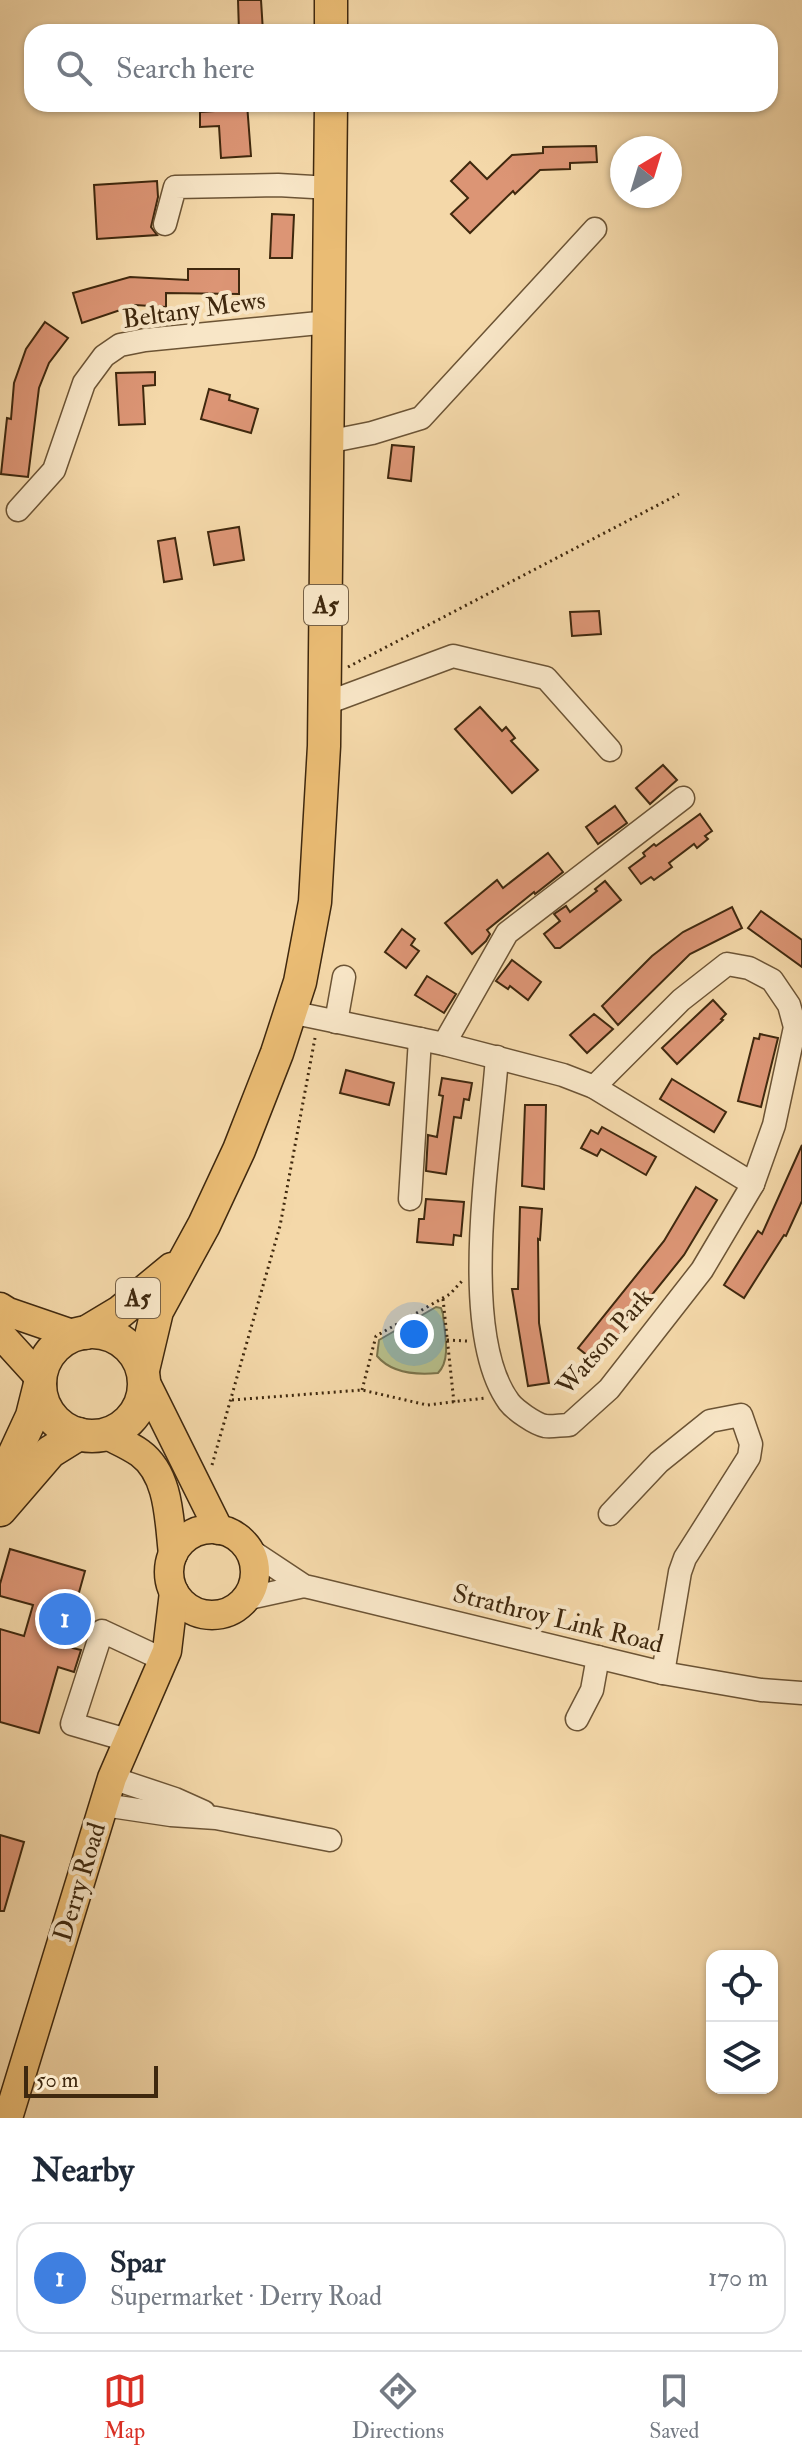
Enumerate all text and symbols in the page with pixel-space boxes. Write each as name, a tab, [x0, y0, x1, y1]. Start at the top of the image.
search box	[24, 24, 778, 112]
icon: search	[52, 46, 96, 90]
text: Search here	[116, 50, 255, 87]
north arrow	[610, 136, 682, 208]
street label: Beltany Mews	[120, 284, 268, 336]
road number: A5	[304, 585, 348, 625]
road number: A5	[116, 1278, 160, 1318]
street label: Watson Park	[549, 1282, 660, 1403]
your location	[394, 1314, 434, 1354]
street label: Strathroy Link Road	[449, 1577, 667, 1661]
pin: 1	[39, 1589, 91, 1649]
street label: Derry Road	[47, 1818, 113, 1945]
map controls	[706, 1950, 778, 2094]
button: locate	[706, 1950, 778, 2022]
button: layers	[706, 2022, 778, 2094]
scale bar	[24, 2062, 158, 2098]
text: 50 m	[36, 2066, 78, 2094]
text: Nearby	[32, 2149, 134, 2192]
text: Spar	[110, 2244, 165, 2281]
text: 1	[55, 2262, 65, 2294]
text: 170 m	[708, 2262, 768, 2294]
text: Supermarket · Derry Road	[110, 2281, 382, 2313]
tab: Map	[103, 2369, 147, 2445]
tab: Directions	[352, 2369, 444, 2445]
tab: Saved	[649, 2369, 699, 2445]

